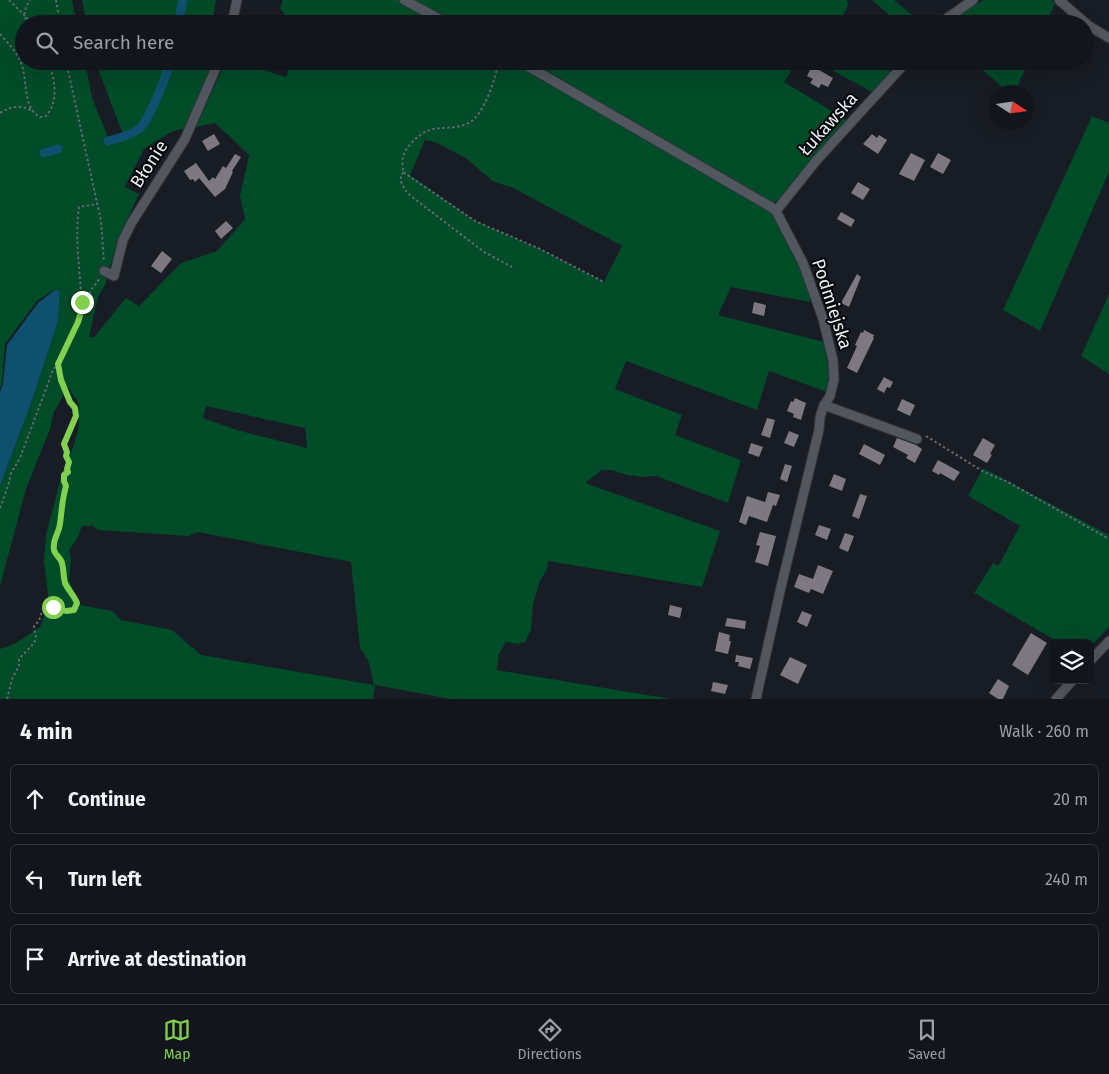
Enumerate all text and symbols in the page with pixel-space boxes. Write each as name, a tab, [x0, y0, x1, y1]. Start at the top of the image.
search box	[15, 15, 1094, 70]
icon: search	[33, 29, 61, 57]
text: Search here	[73, 31, 174, 54]
north arrow	[989, 85, 1034, 130]
street label: Łukawska	[794, 88, 862, 160]
street label: Błonie	[126, 136, 172, 192]
street label: Podmiejska	[807, 256, 857, 352]
route end	[71, 291, 94, 314]
route start	[42, 596, 65, 619]
map controls	[1049, 639, 1094, 684]
button: layers	[1049, 639, 1094, 684]
text: 4 min	[20, 719, 73, 745]
text: Walk · 260 m	[999, 722, 1089, 741]
icon: ahead	[21, 785, 49, 813]
text: Continue	[68, 788, 146, 811]
text: 20 m	[1053, 790, 1088, 809]
icon: left	[21, 865, 49, 893]
text: Turn left	[68, 868, 142, 891]
text: 240 m	[1045, 870, 1088, 889]
icon: arrive	[21, 945, 49, 973]
text: Arrive at destination	[68, 948, 247, 971]
tab: Map	[163, 1016, 191, 1063]
tab: Directions	[517, 1016, 582, 1063]
tab: Saved	[908, 1016, 946, 1063]

